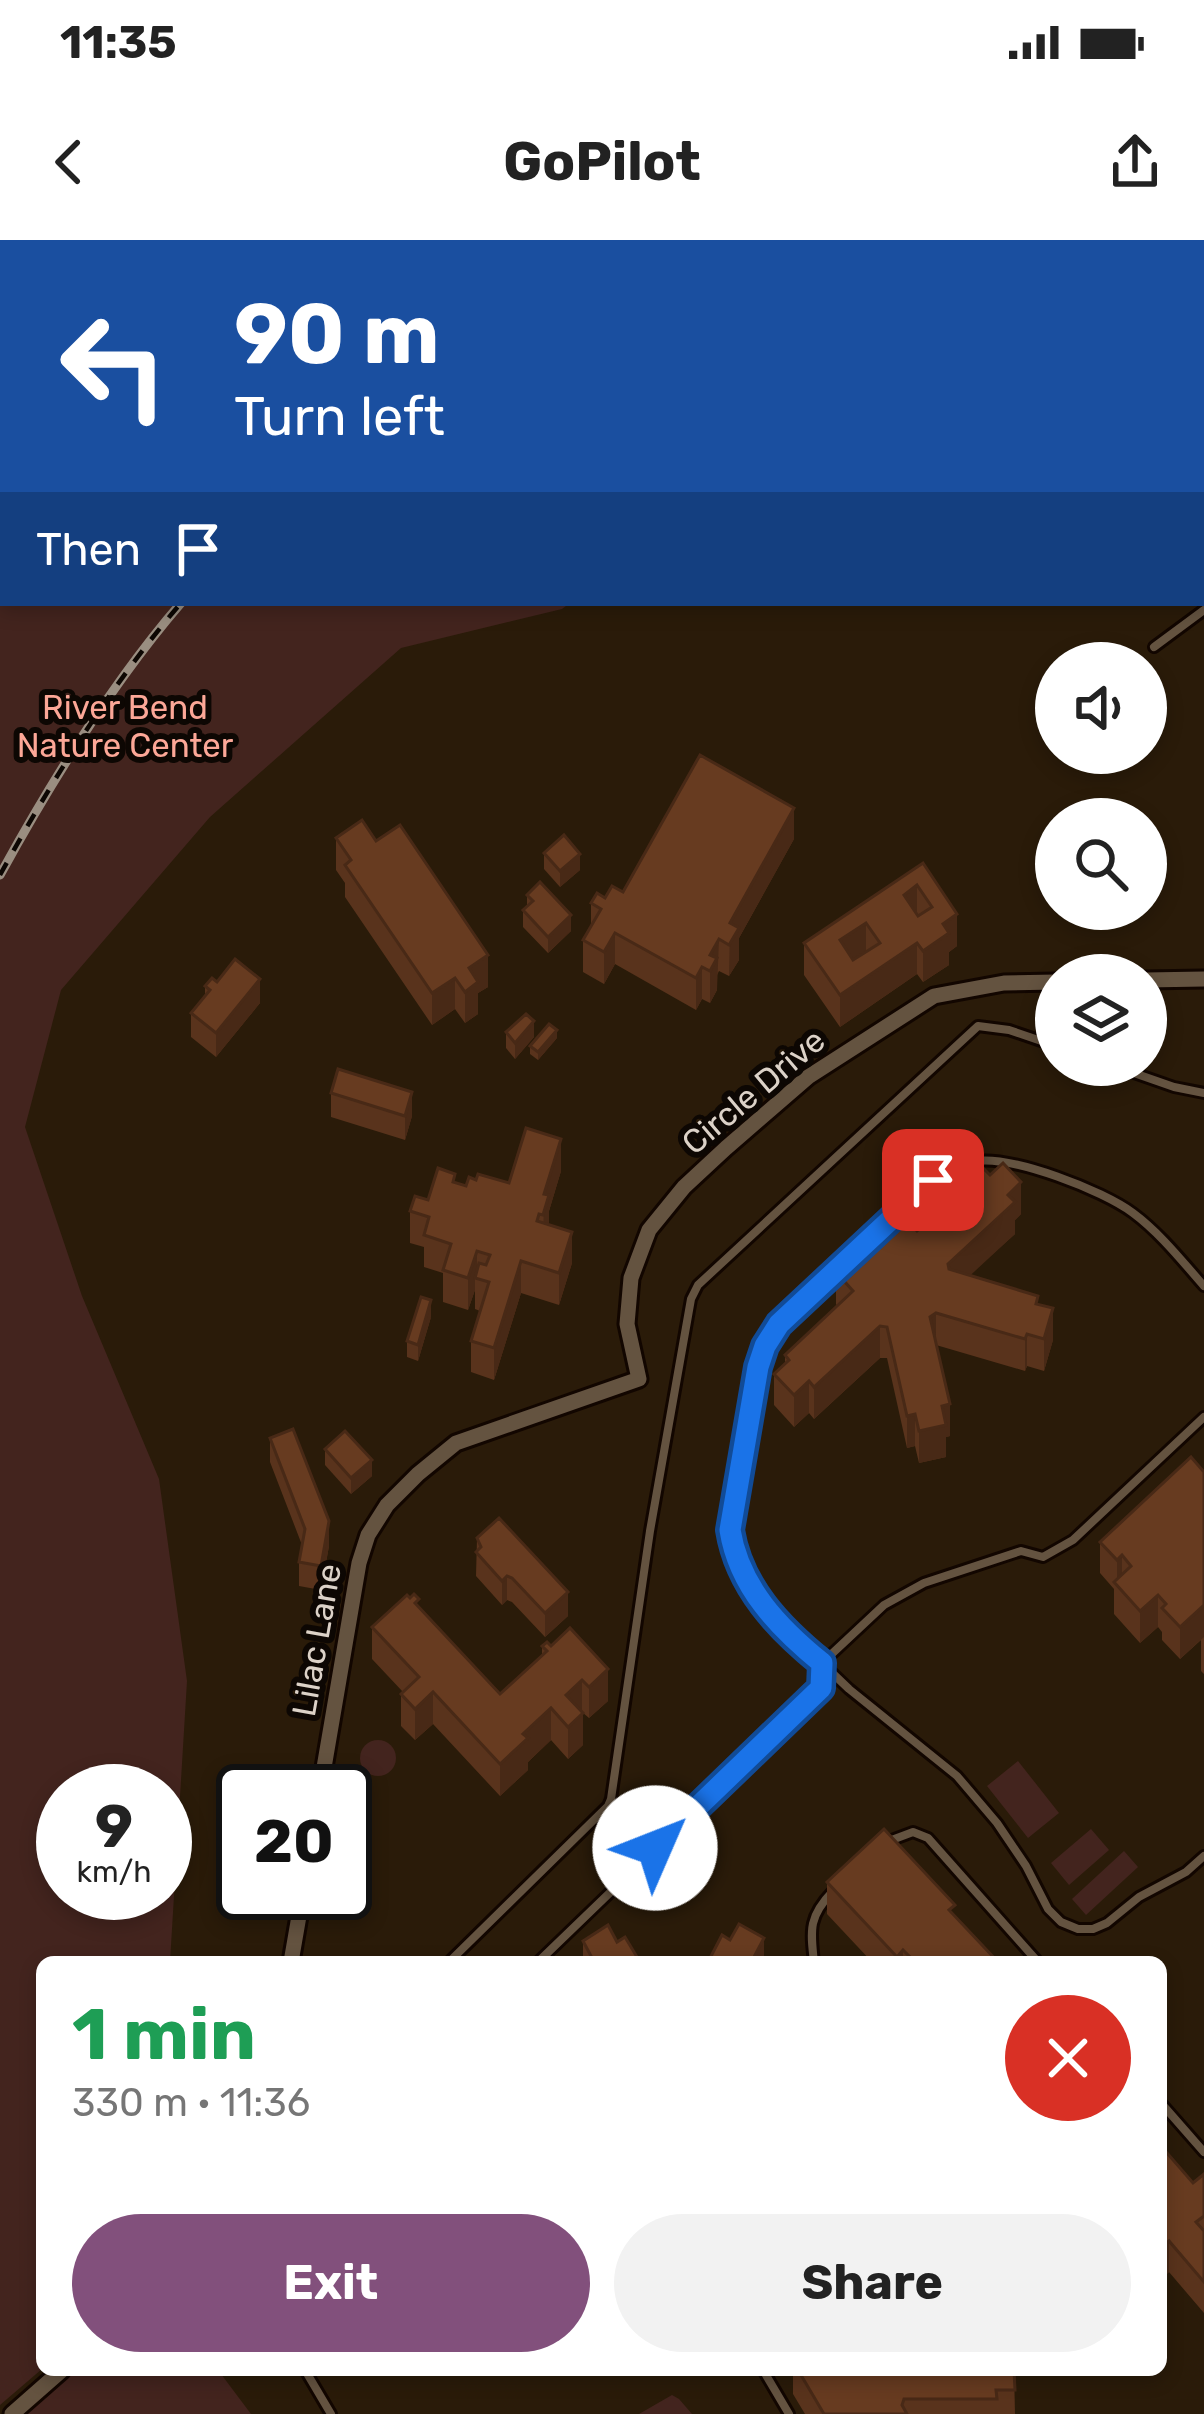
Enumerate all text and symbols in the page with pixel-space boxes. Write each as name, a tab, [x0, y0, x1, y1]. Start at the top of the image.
text: 11:35	[60, 16, 177, 69]
icon: back	[36, 129, 102, 195]
icon: share	[1102, 129, 1168, 195]
text: GoPilot	[503, 130, 701, 194]
text: 90 m	[234, 284, 440, 384]
icon: left	[36, 288, 192, 444]
text: Turn left	[234, 385, 445, 449]
icon: arrive	[165, 516, 231, 582]
text: Then	[36, 523, 141, 576]
map controls	[1035, 642, 1167, 1086]
button: sound	[1035, 642, 1167, 774]
park label: River Bend Nature Center	[17, 688, 234, 765]
button: search	[1035, 798, 1167, 930]
button: layers	[1035, 954, 1167, 1086]
street label: Circle Drive	[674, 1020, 833, 1162]
pin	[882, 1129, 984, 1231]
icon: arrive	[900, 1147, 966, 1213]
street label: Lilac Lane	[284, 1561, 349, 1719]
speed limit sign: 20	[216, 1764, 372, 1920]
position arrow	[592, 1785, 718, 1911]
text: 9	[95, 1791, 133, 1862]
text: km/h	[77, 1854, 151, 1890]
text: 1 min	[72, 1992, 256, 2077]
button: close	[1005, 1995, 1131, 2121]
text: 330 m · 11:36	[72, 2080, 310, 2126]
button: Exit	[72, 2214, 590, 2352]
button: Share	[614, 2214, 1131, 2352]

